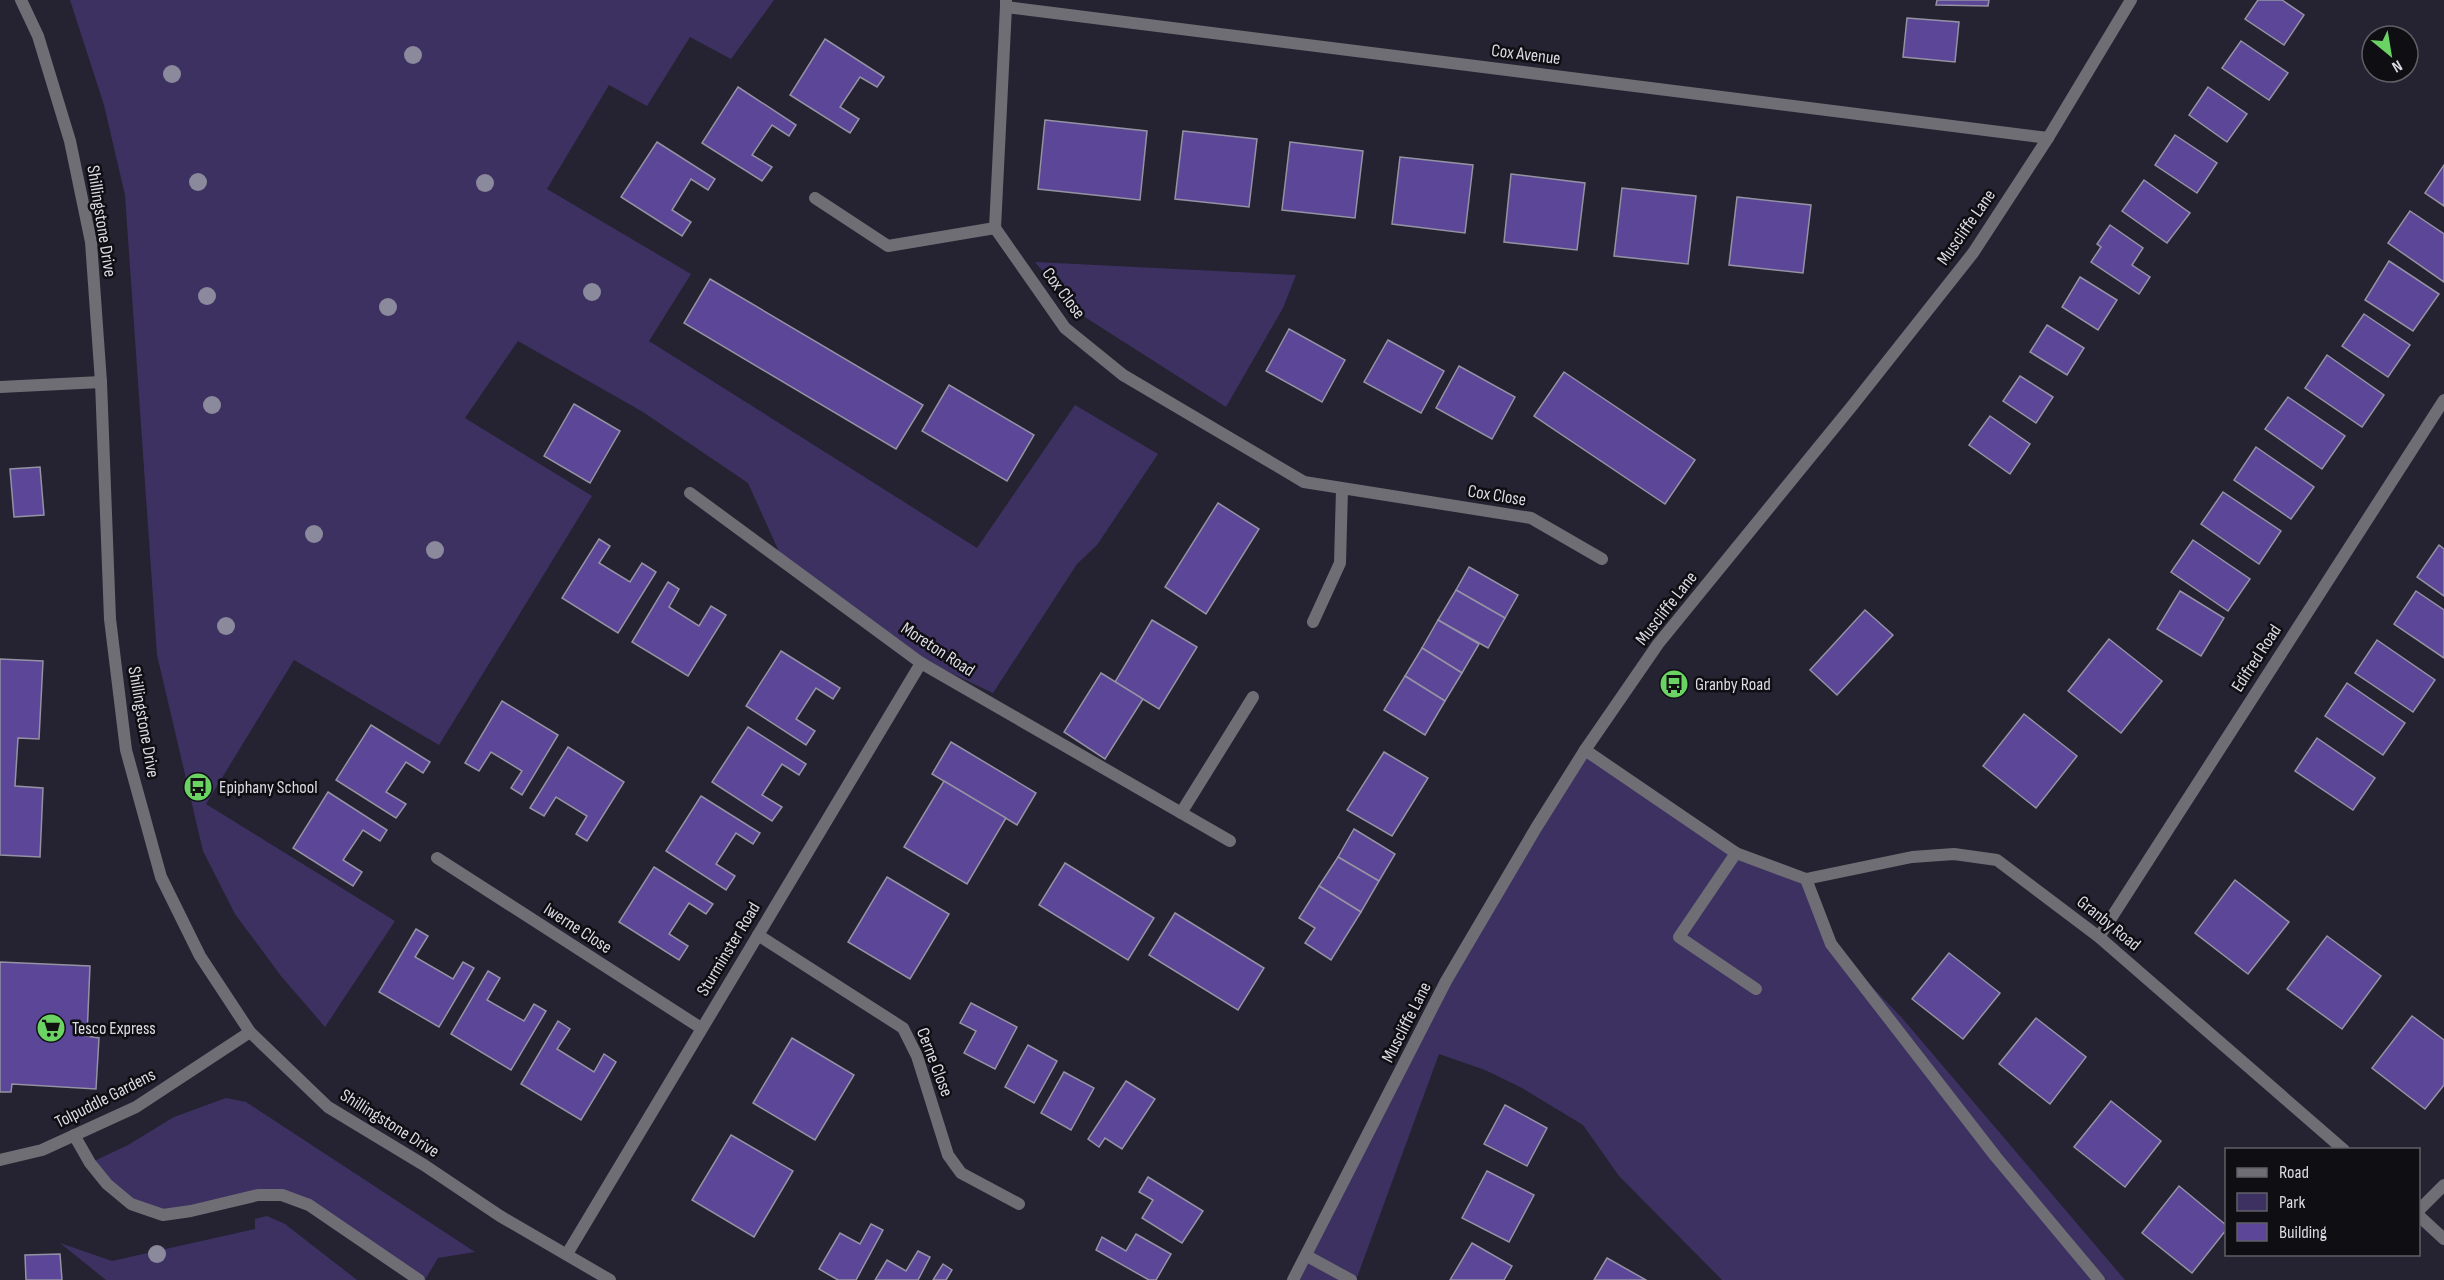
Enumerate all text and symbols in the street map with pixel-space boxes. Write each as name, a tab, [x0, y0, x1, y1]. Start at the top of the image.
north arrow	[2360, 24, 2420, 84]
street label: Cox Avenue	[1490, 40, 1562, 69]
text: N	[2388, 55, 2405, 76]
street label: Shillingstone Drive	[82, 164, 121, 278]
street label: Muscliffe Lane	[1933, 185, 2000, 269]
street label: Cox Close	[1038, 264, 1090, 323]
street label: Cox Close	[1466, 481, 1528, 510]
street label: Muscliffe Lane	[1631, 567, 1702, 649]
street label: Moreton Road	[897, 618, 979, 681]
street label: Edifred Road	[2227, 621, 2286, 696]
street label: Shillingstone Drive	[123, 665, 164, 779]
bus stop icon: Granby Road	[1658, 668, 1690, 700]
place label: Granby Road	[1695, 674, 1771, 695]
bus stop icon: Epiphany School	[182, 771, 214, 803]
place label: Epiphany School	[219, 777, 318, 798]
street label: Granby Road	[2073, 891, 2145, 955]
street label: Iwerne Close	[540, 899, 616, 958]
street label: Sturminster Road	[692, 899, 765, 1000]
street label: Muscliffe Lane	[1377, 978, 1436, 1066]
supermarket icon: Tesco Express	[35, 1012, 67, 1044]
place label: Tesco Express	[72, 1018, 156, 1039]
street label: Cerne Close	[912, 1025, 957, 1100]
street label: Tolpuddle Gardens	[51, 1064, 159, 1133]
street label: Shillingstone Drive	[336, 1085, 443, 1162]
legend	[2225, 1148, 2420, 1256]
text: Road	[2279, 1162, 2309, 1183]
text: Park	[2279, 1192, 2305, 1213]
text: Building	[2279, 1222, 2327, 1243]

